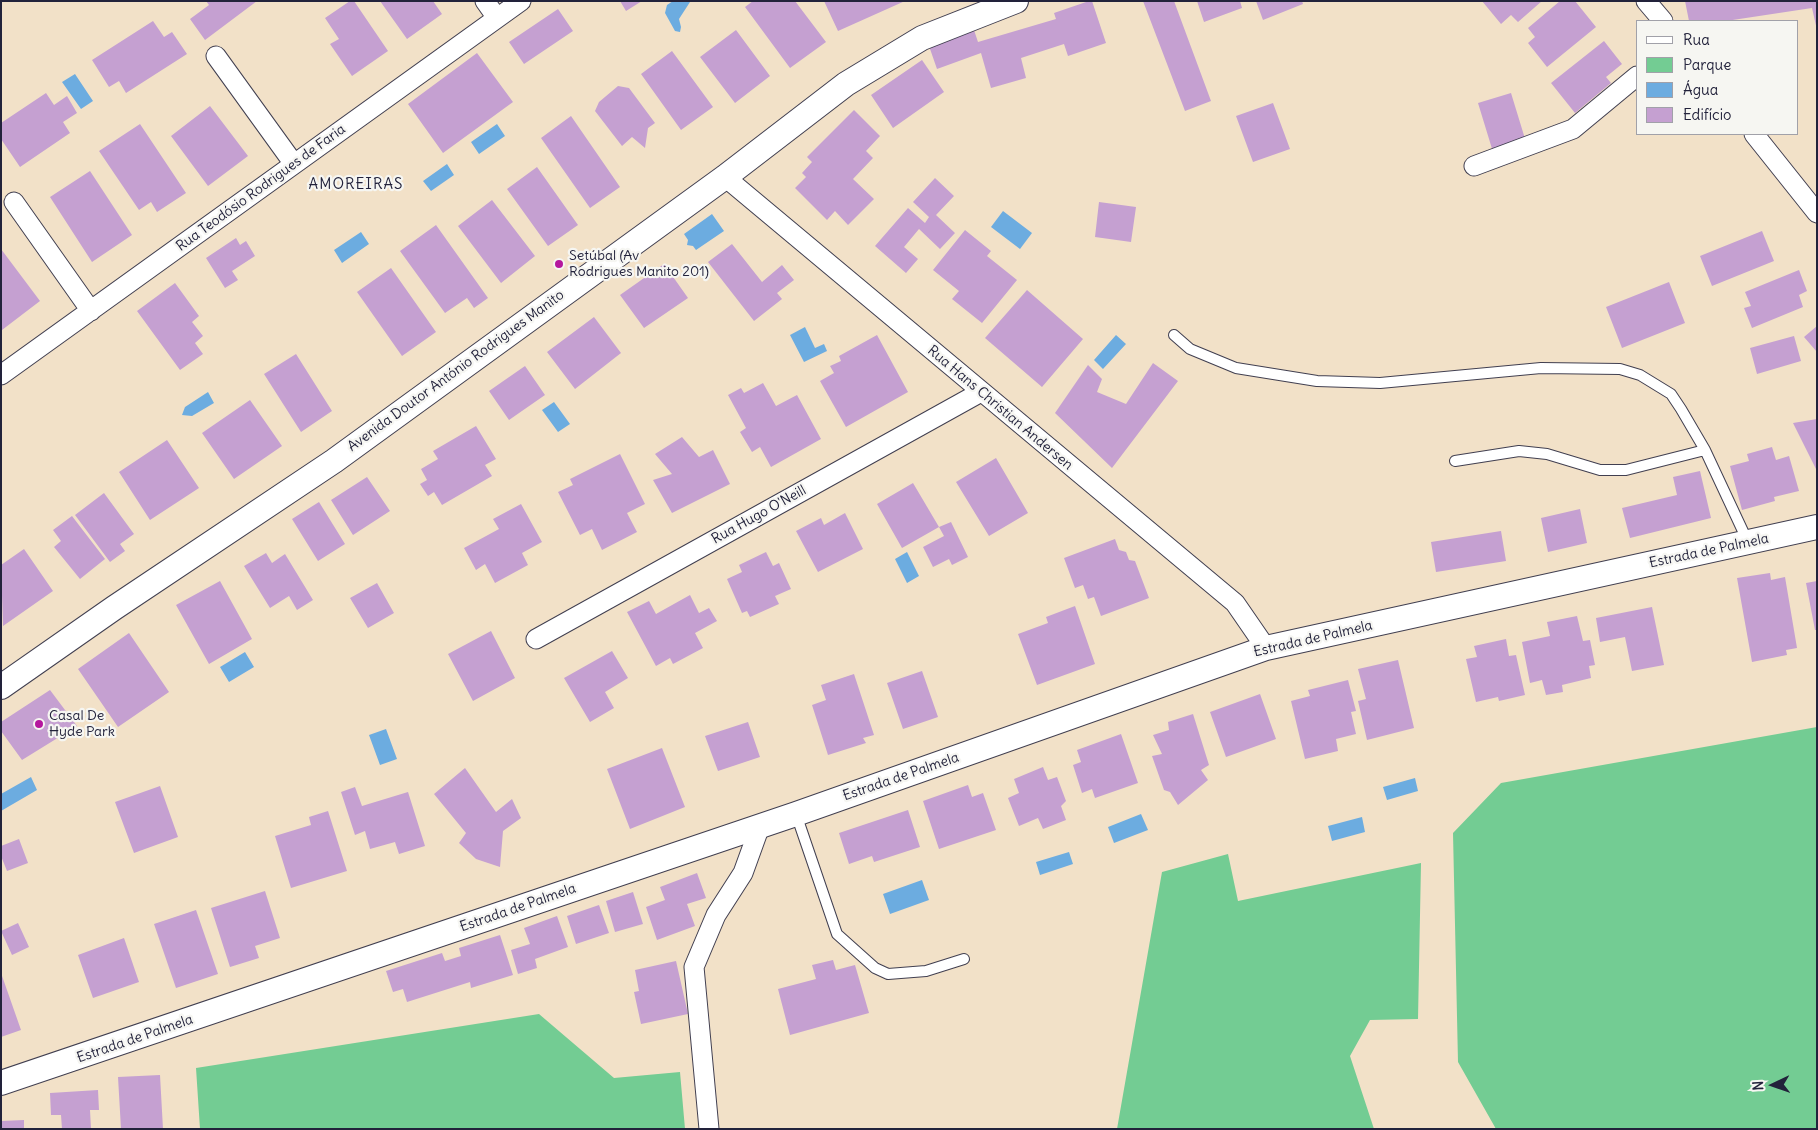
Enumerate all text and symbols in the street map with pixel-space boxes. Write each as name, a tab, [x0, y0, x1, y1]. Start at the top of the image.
legend	[1636, 20, 1798, 135]
text: Rua	[1683, 30, 1710, 49]
text: Parque	[1683, 55, 1731, 74]
text: Água	[1683, 80, 1718, 99]
text: Edifício	[1683, 105, 1731, 124]
street label: Rua Teodósio Rodrigues de Faria	[173, 121, 349, 255]
district label: AMOREIRAS	[307, 176, 405, 194]
place label: Setúbal (Av Rodrigues Manito 201)	[569, 248, 709, 280]
marker: Setúbal (Av Rodrigues Manito 201)	[553, 258, 565, 270]
street label: Avenida Doutor António Rodrigues Manito	[344, 287, 568, 455]
street label: Rua Hans Christian Andersen	[924, 342, 1076, 474]
street label: Rua Hugo O'Neill	[709, 482, 809, 548]
street label: Estrada de Palmela	[1648, 530, 1770, 572]
street label: Estrada de Palmela	[1252, 617, 1374, 661]
place label: Casal De Hyde Park	[49, 708, 115, 740]
marker: Casal De Hyde Park	[33, 718, 45, 730]
street label: Estrada de Palmela	[841, 749, 961, 805]
street label: Estrada de Palmela	[458, 880, 578, 936]
street label: Estrada de Palmela	[75, 1011, 195, 1067]
north arrow	[1748, 1060, 1798, 1110]
text: N	[1749, 1080, 1767, 1091]

